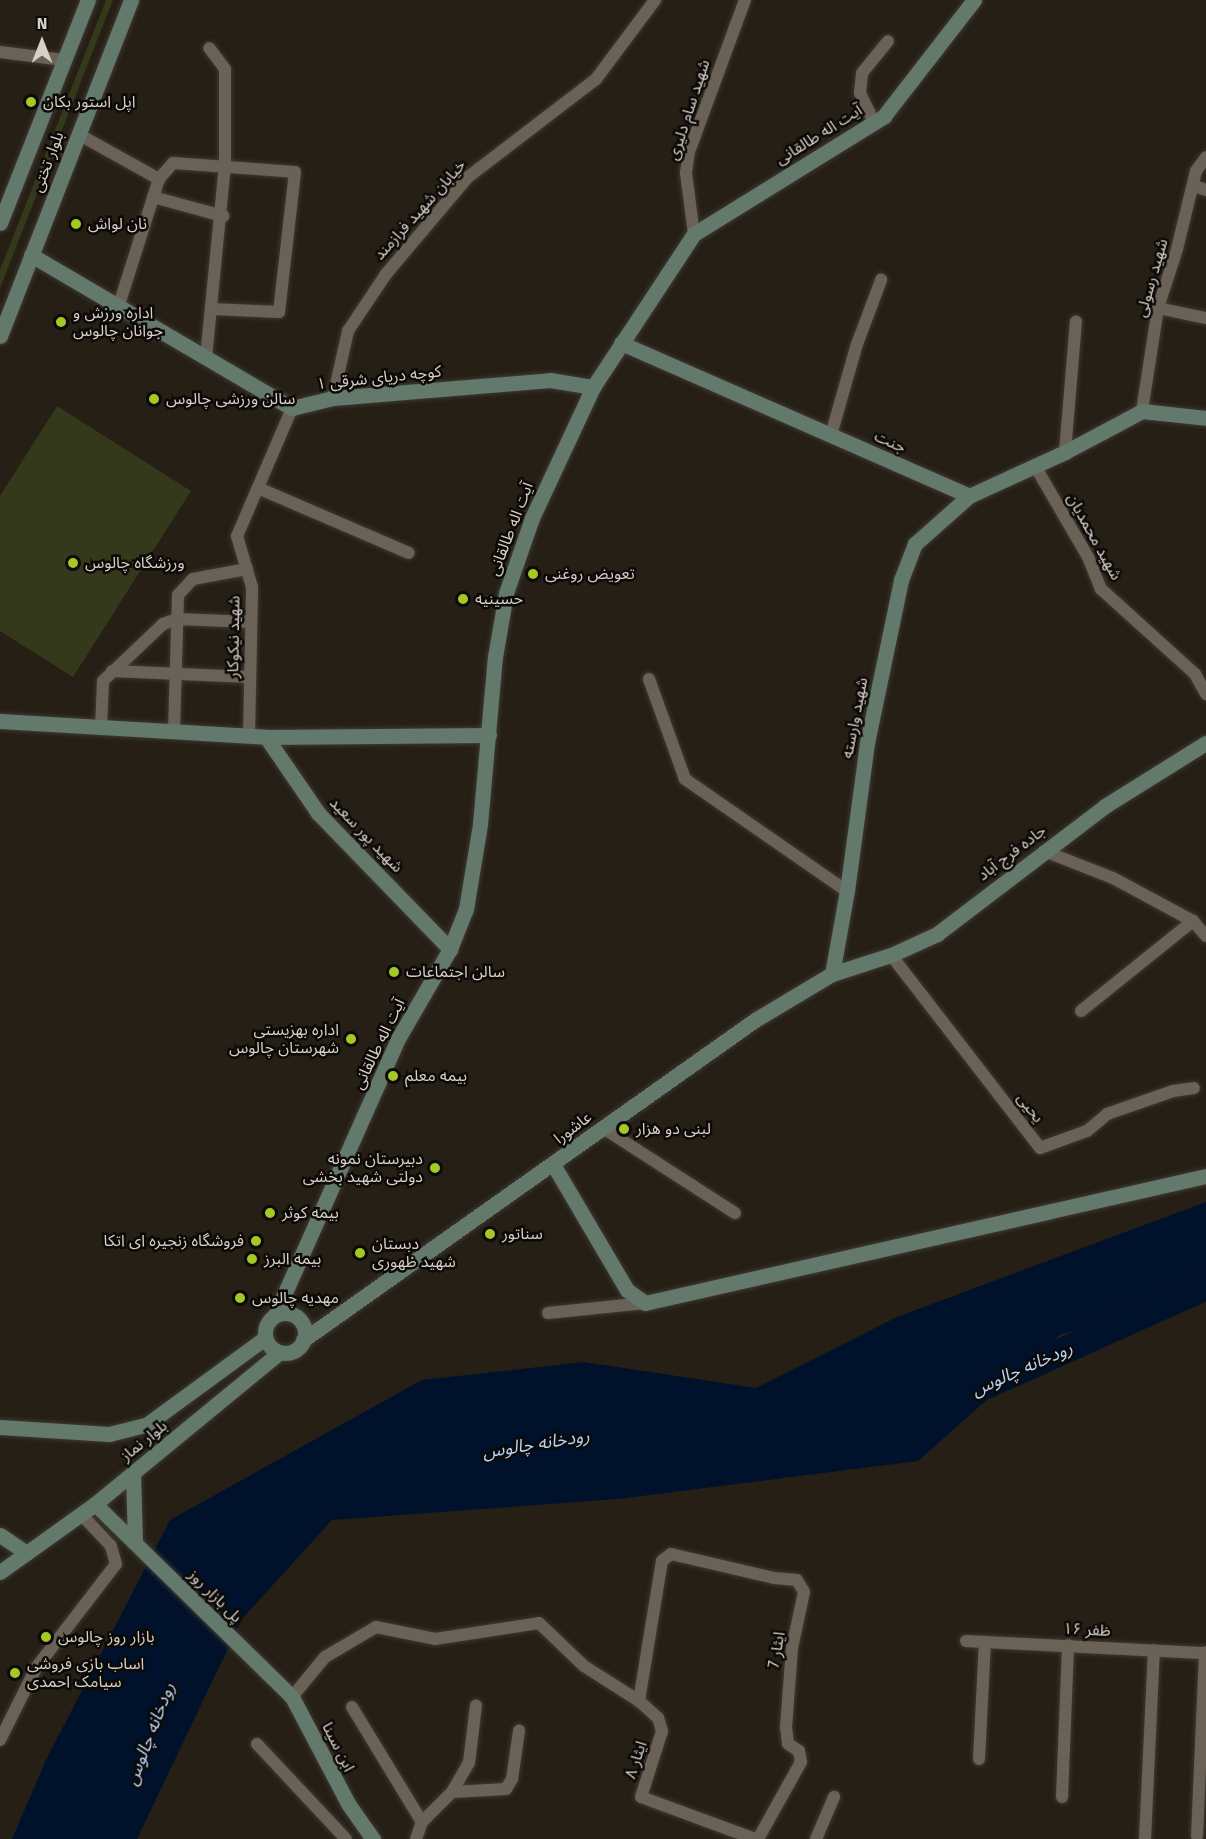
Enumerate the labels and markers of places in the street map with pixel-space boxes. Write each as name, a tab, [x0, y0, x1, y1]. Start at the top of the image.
place label: اپل استور بکان	[43, 92, 136, 112]
marker: اپل استور بکان	[24, 95, 38, 109]
place label: نان لواش	[88, 214, 147, 234]
marker: نان لواش	[69, 217, 83, 231]
place label: اداره ورزش و جوانان چالوس	[73, 303, 163, 341]
marker: اداره ورزش و جوانان چالوس	[54, 315, 68, 329]
place label: سالن ورزشی چالوس	[166, 389, 295, 409]
marker: سالن ورزشی چالوس	[147, 392, 161, 406]
place label: ورزشگاه چالوس	[85, 553, 185, 573]
marker: ورزشگاه چالوس	[66, 556, 80, 570]
place label: تعویض روغنی	[545, 564, 635, 584]
marker: تعویض روغنی	[526, 567, 540, 581]
place label: حسینیه	[475, 589, 523, 609]
marker: حسینیه	[456, 592, 470, 606]
place label: سالن اجتماعات	[406, 962, 505, 982]
marker: سالن اجتماعات	[387, 965, 401, 979]
place label: اداره بهزیستی شهرستان چالوس	[229, 1020, 339, 1058]
marker: اداره بهزیستی شهرستان چالوس	[344, 1032, 358, 1046]
place label: بیمه معلم	[405, 1066, 467, 1086]
marker: بیمه معلم	[386, 1069, 400, 1083]
place label: لبنی دو هزار	[636, 1119, 711, 1139]
marker: لبنی دو هزار	[617, 1122, 631, 1136]
place label: دبیرستان نمونه دولتی شهید بخشی	[303, 1149, 423, 1187]
marker: دبیرستان نمونه دولتی شهید بخشی	[428, 1161, 442, 1175]
place label: بیمه کوثر	[282, 1203, 339, 1223]
marker: بیمه کوثر	[263, 1206, 277, 1220]
place label: سناتور	[502, 1224, 543, 1244]
marker: سناتور	[483, 1227, 497, 1241]
place label: فروشگاه زنجیره ای اتکا	[103, 1231, 244, 1251]
marker: فروشگاه زنجیره ای اتکا	[249, 1234, 263, 1248]
place label: دبستان شهید ظهوری	[372, 1234, 456, 1272]
marker: دبستان شهید ظهوری	[353, 1246, 367, 1260]
place label: بیمه البرز	[264, 1249, 321, 1269]
marker: بیمه البرز	[245, 1252, 259, 1266]
place label: مهدیه چالوس	[252, 1288, 339, 1308]
marker: مهدیه چالوس	[233, 1291, 247, 1305]
place label: بازار روز چالوس	[58, 1627, 155, 1647]
marker: بازار روز چالوس	[39, 1630, 53, 1644]
place label: اساب بازی فروشی سیامک احمدی	[27, 1654, 144, 1692]
marker: اساب بازی فروشی سیامک احمدی	[8, 1666, 22, 1680]

